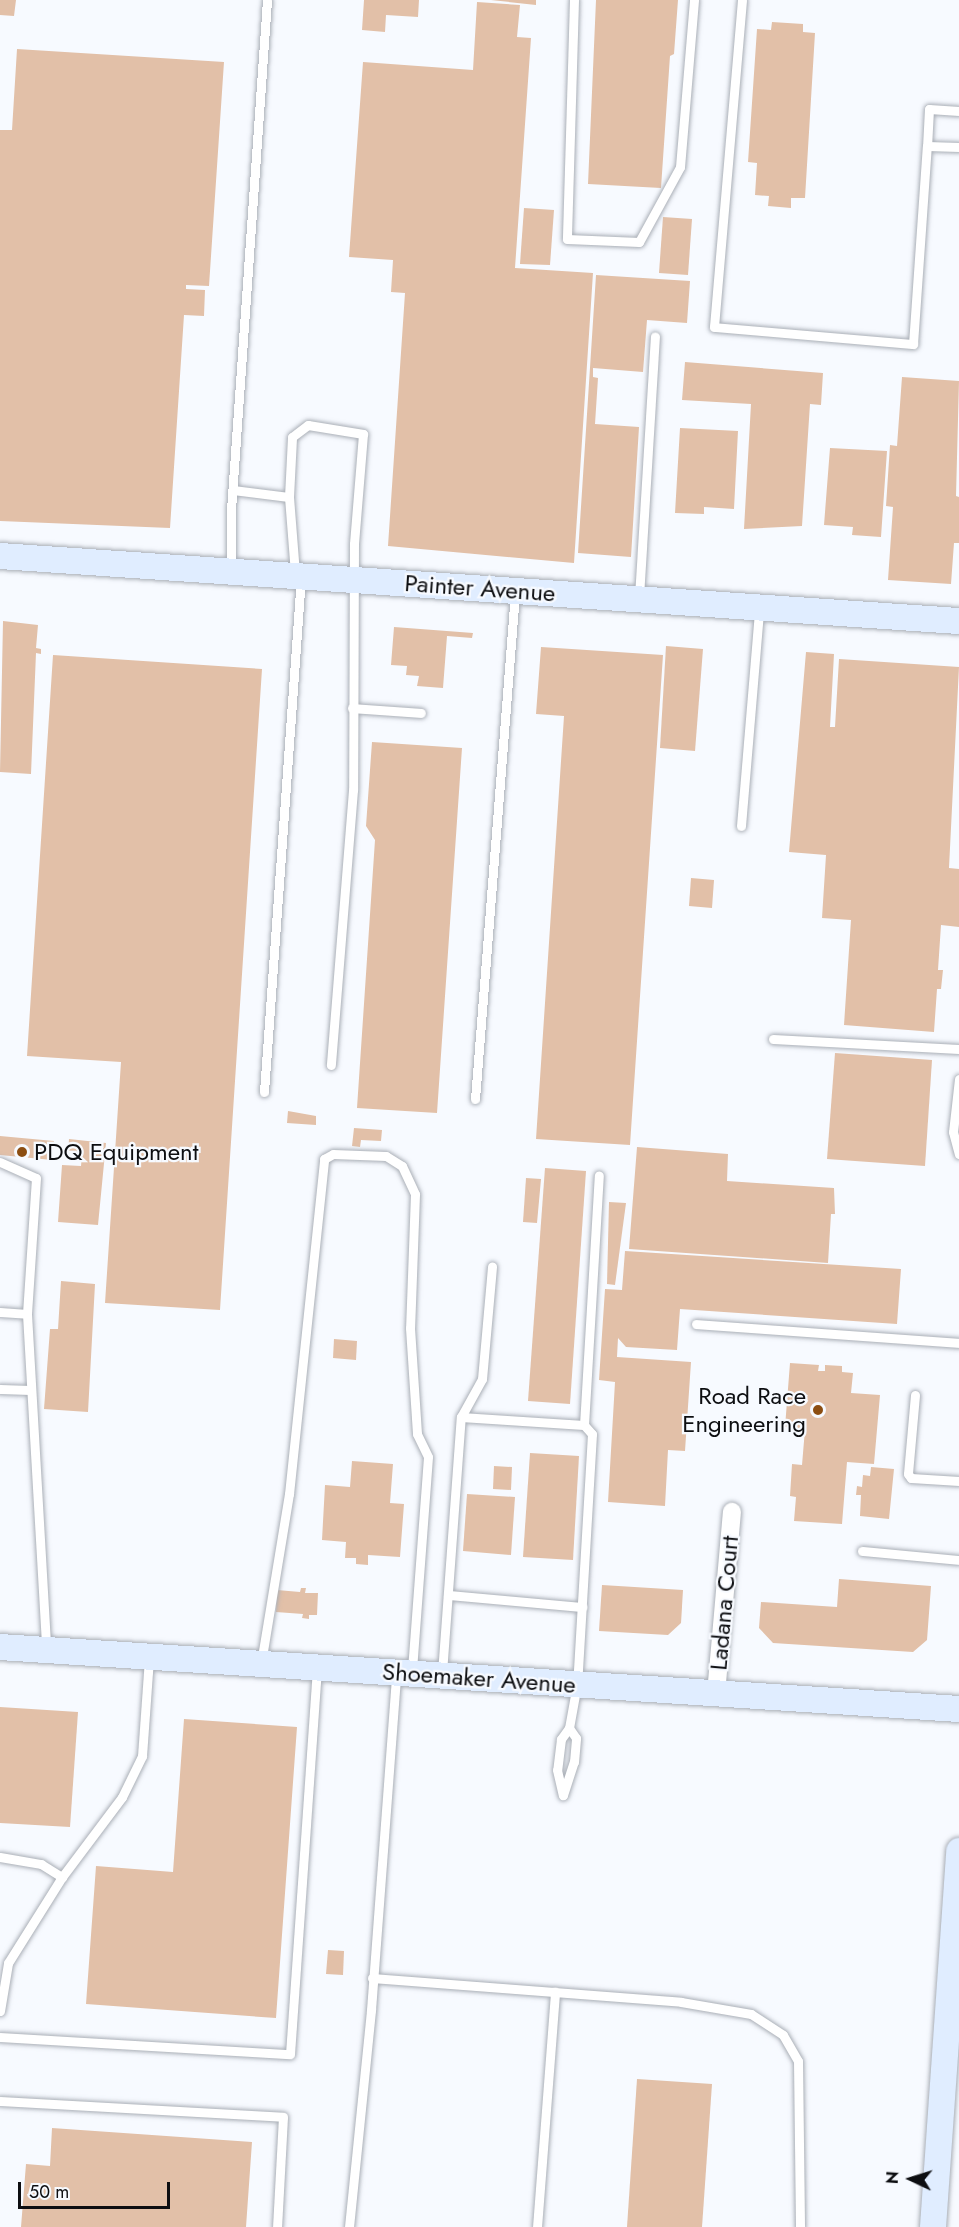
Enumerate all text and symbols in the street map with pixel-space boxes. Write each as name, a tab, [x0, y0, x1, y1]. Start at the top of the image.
street label: Painter Avenue	[404, 568, 556, 608]
place label: PDQ Equipment	[34, 1138, 198, 1166]
marker: PDQ Equipment	[15, 1145, 29, 1159]
place label: Road Race Engineering	[682, 1382, 806, 1438]
marker: Road Race Engineering	[811, 1403, 825, 1417]
street label: Ladana Court	[704, 1534, 744, 1672]
street label: Shoemaker Avenue	[381, 1657, 577, 1699]
north arrow	[881, 2149, 941, 2209]
scale bar	[21, 2170, 172, 2208]
text: N	[881, 2171, 904, 2185]
text: 50 m	[29, 2179, 69, 2205]

